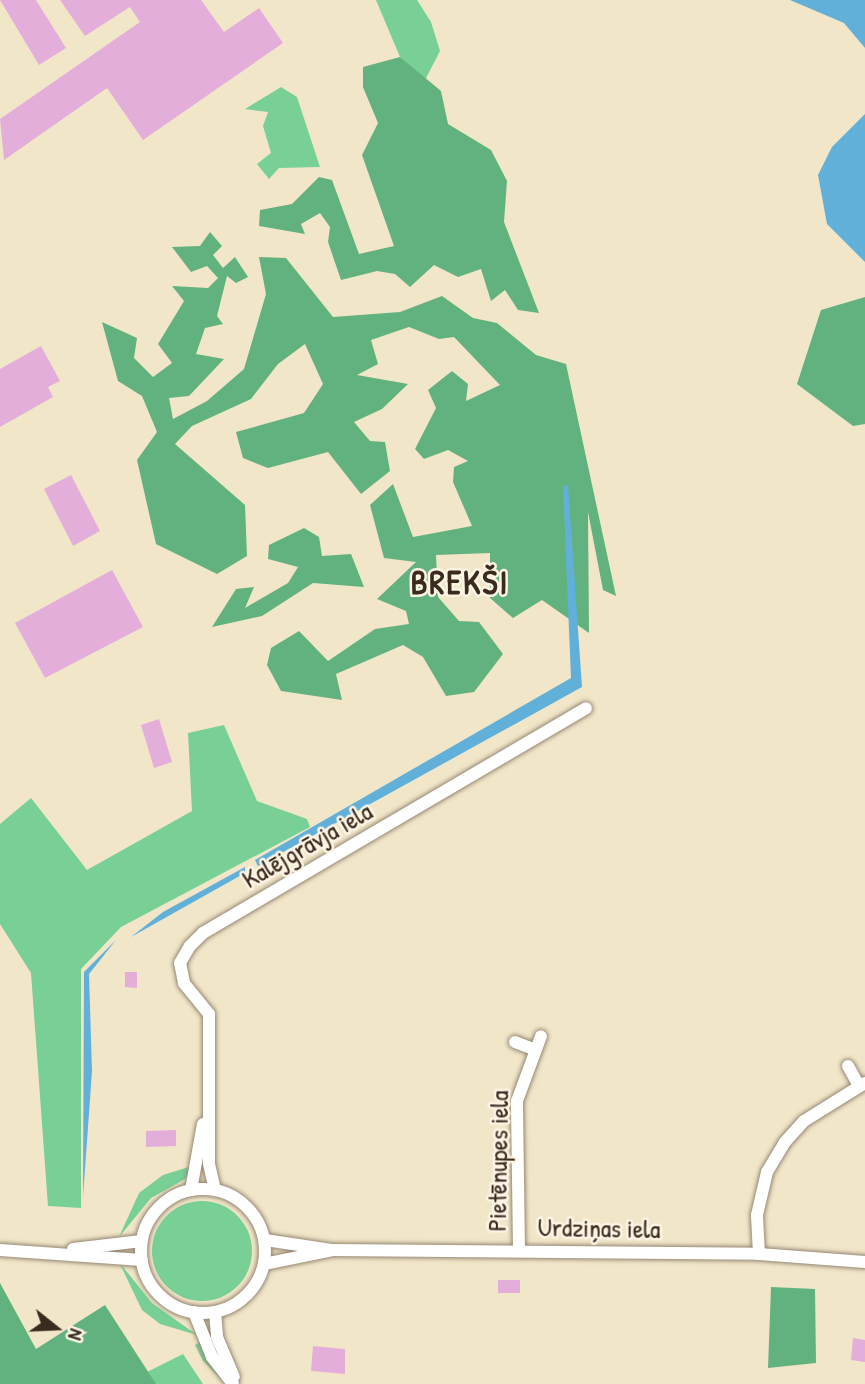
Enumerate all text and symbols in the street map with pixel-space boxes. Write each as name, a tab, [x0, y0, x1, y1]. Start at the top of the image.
district label: BREKŠI	[412, 563, 508, 603]
street label: Kalējgrāvja iela	[236, 795, 378, 895]
street label: Pietēnupes iela	[481, 1090, 515, 1232]
street label: Urdziņas iela	[537, 1211, 661, 1245]
north arrow	[21, 1293, 91, 1363]
text: N	[62, 1326, 90, 1343]

